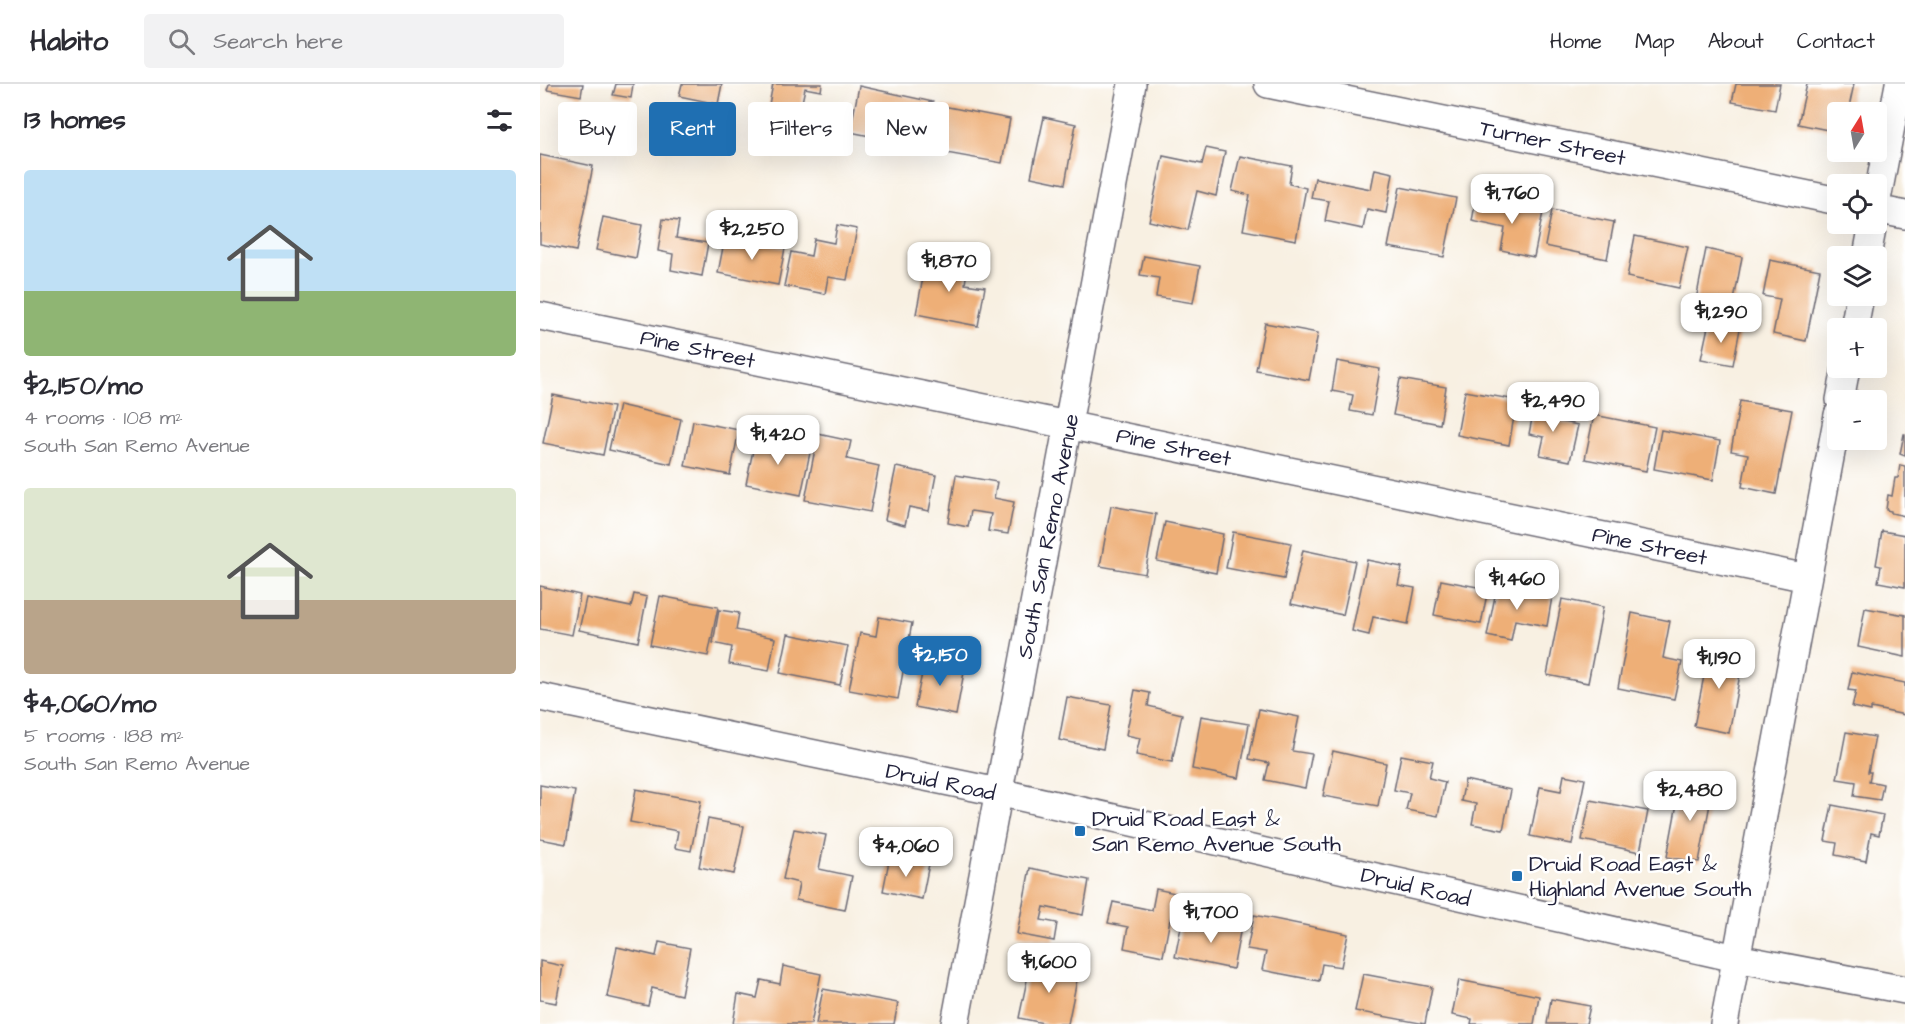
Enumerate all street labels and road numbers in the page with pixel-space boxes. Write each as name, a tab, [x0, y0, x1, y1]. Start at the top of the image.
street label: Turner Street	[1477, 113, 1629, 174]
street label: Pine Street	[637, 322, 758, 377]
street label: South San Remo Avenue	[1010, 411, 1087, 661]
street label: Pine Street	[1113, 420, 1234, 475]
street label: Pine Street	[1589, 519, 1710, 574]
street label: Druid Road	[883, 756, 998, 809]
street label: Druid Road	[1358, 860, 1473, 915]

